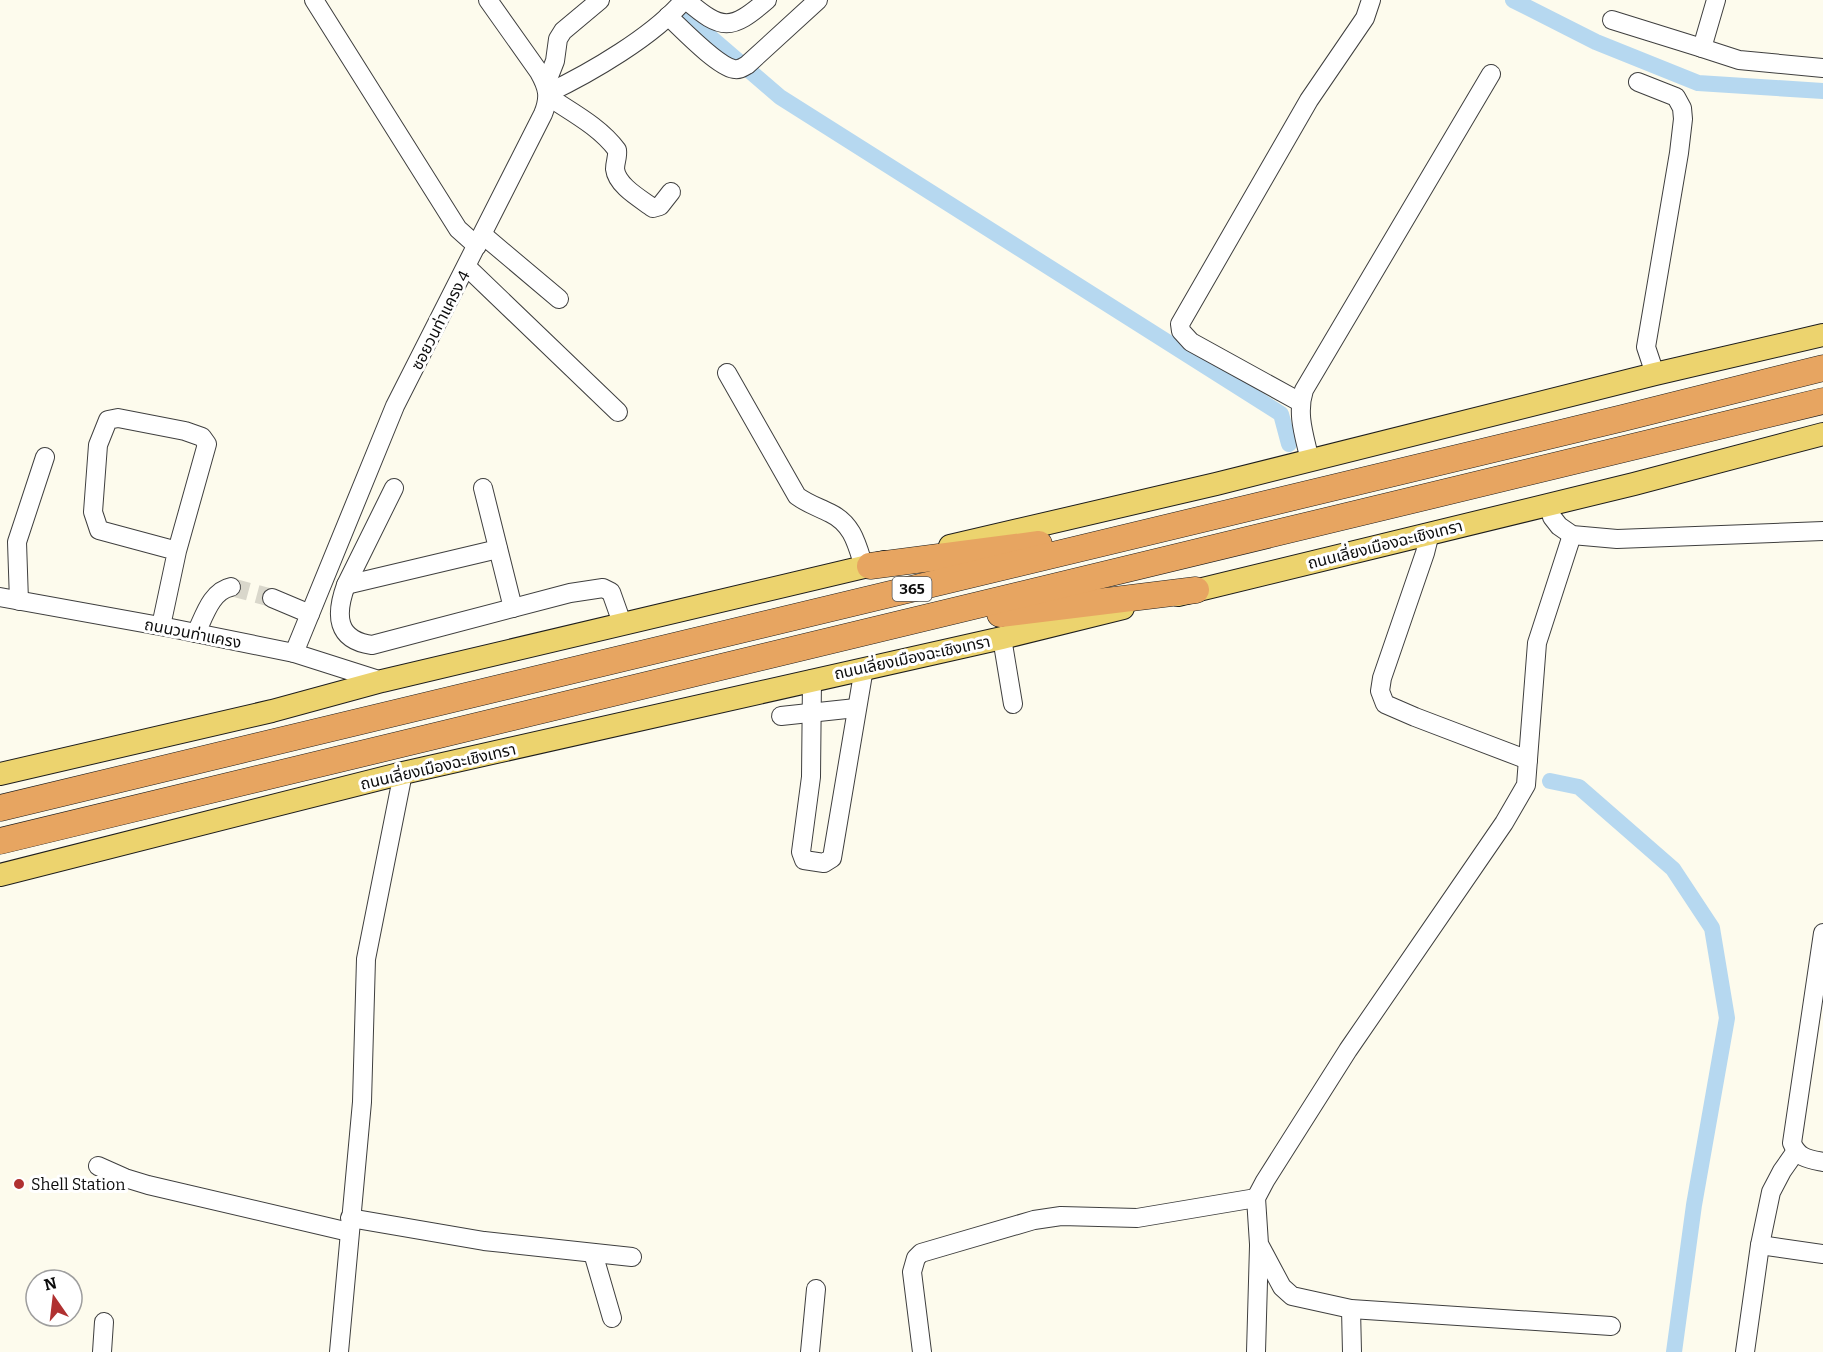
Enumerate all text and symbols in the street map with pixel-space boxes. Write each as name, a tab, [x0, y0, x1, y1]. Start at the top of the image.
street label: ซอยวนท่าแครง 4	[407, 267, 474, 373]
street label: ถนนเลี่ยงเมืองฉะเชิงเทรา	[1305, 514, 1465, 573]
road number: 365	[892, 577, 932, 601]
street label: ถนนวนท่าแครง	[143, 615, 243, 652]
street label: ถนนเลี่ยงเมืองฉะเชิงเทรา	[832, 630, 992, 683]
street label: ถนนเลี่ยงเมืองฉะเชิงเทรา	[358, 737, 518, 794]
place label: Shell Station	[31, 1175, 125, 1194]
marker: Shell Station	[12, 1177, 26, 1191]
north arrow	[24, 1268, 84, 1328]
text: N	[42, 1273, 59, 1295]

